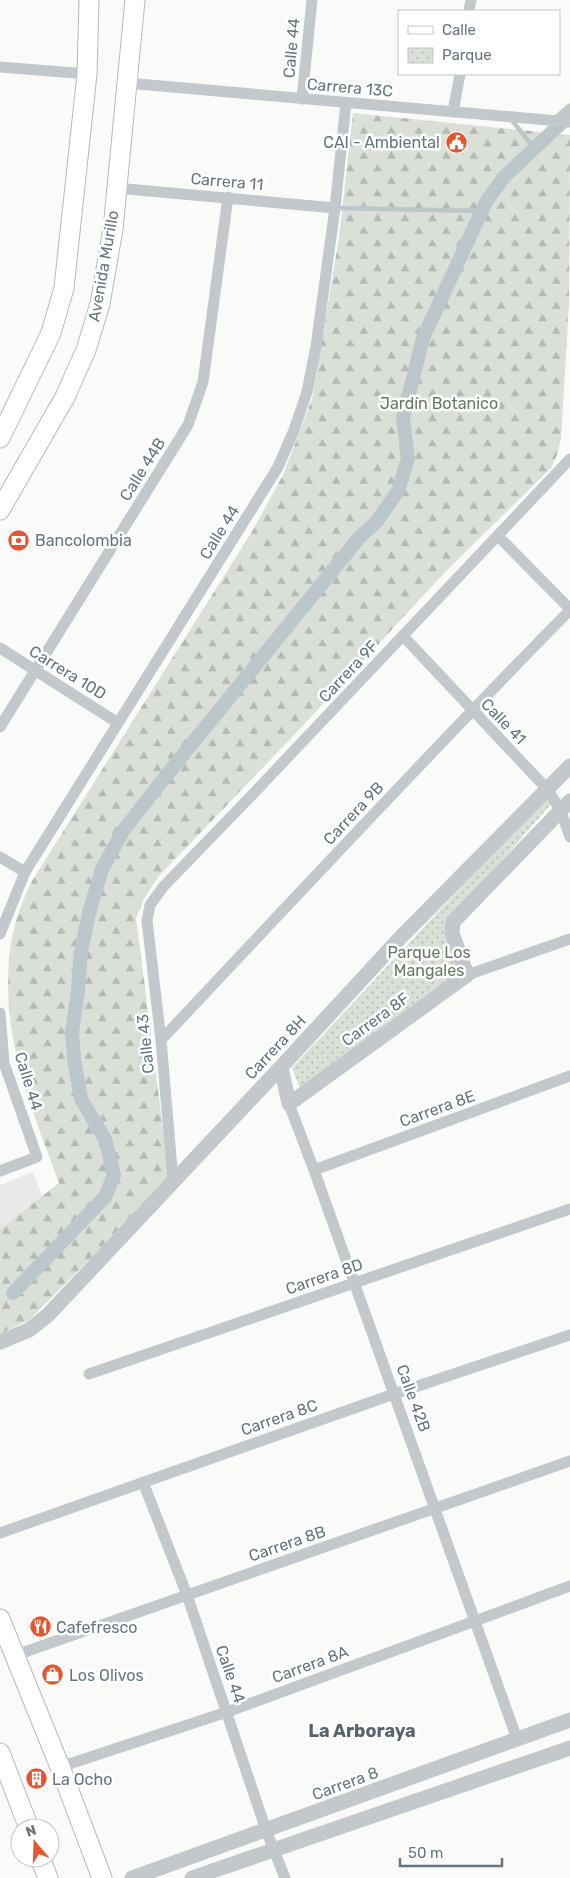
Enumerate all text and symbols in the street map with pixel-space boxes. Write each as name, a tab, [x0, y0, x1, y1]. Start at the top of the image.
legend	[398, 10, 560, 75]
street label: Calle 44	[279, 17, 304, 79]
text: Calle	[442, 21, 476, 39]
text: Parque	[442, 46, 492, 64]
street label: Carrera 13C	[306, 74, 394, 101]
public building icon: CAI - Ambiental	[444, 130, 468, 154]
place label: CAI - Ambiental	[323, 133, 440, 152]
street label: Carrera 11	[190, 169, 264, 194]
street label: Avenida Murillo	[84, 209, 123, 323]
park label: Jardín Botanico	[380, 394, 498, 413]
street label: Calle 44B	[116, 434, 169, 504]
street label: Calle 44	[195, 502, 243, 563]
bank icon: Bancolombia	[7, 528, 31, 552]
place label: Bancolombia	[35, 531, 132, 550]
street label: Carrera 9F	[315, 636, 382, 706]
street label: Carrera 10D	[26, 641, 110, 704]
street label: Calle 41	[477, 694, 530, 748]
street label: Carrera 9B	[319, 778, 387, 849]
park label: Parque Los Mangales	[387, 943, 471, 980]
street label: Carrera 8F	[338, 989, 413, 1050]
street label: Carrera 8H	[241, 1011, 310, 1083]
street label: Calle 43	[133, 1013, 158, 1075]
street label: Calle 44	[11, 1050, 46, 1113]
street label: Carrera 8E	[397, 1086, 478, 1131]
street label: Carrera 8D	[283, 1254, 365, 1299]
street label: Calle 42B	[393, 1362, 434, 1434]
street label: Carrera 8C	[238, 1395, 320, 1439]
street label: Carrera 8B	[246, 1521, 328, 1565]
restaurant icon: Cafefresco	[28, 1615, 52, 1639]
place label: Cafefresco	[56, 1618, 138, 1637]
street label: Carrera 8A	[269, 1642, 351, 1687]
street label: Calle 44	[212, 1643, 249, 1706]
shop icon: Los Olivos	[41, 1663, 65, 1687]
place label: Los Olivos	[69, 1666, 144, 1685]
district label: La Arboraya	[308, 1720, 416, 1742]
street label: Carrera 8	[309, 1763, 381, 1804]
building icon: La Ocho	[24, 1767, 48, 1791]
place label: La Ocho	[52, 1770, 112, 1789]
north arrow	[10, 1818, 60, 1868]
text: N	[23, 1822, 38, 1841]
scale bar	[400, 1836, 502, 1868]
text: 50 m	[408, 1844, 443, 1862]

